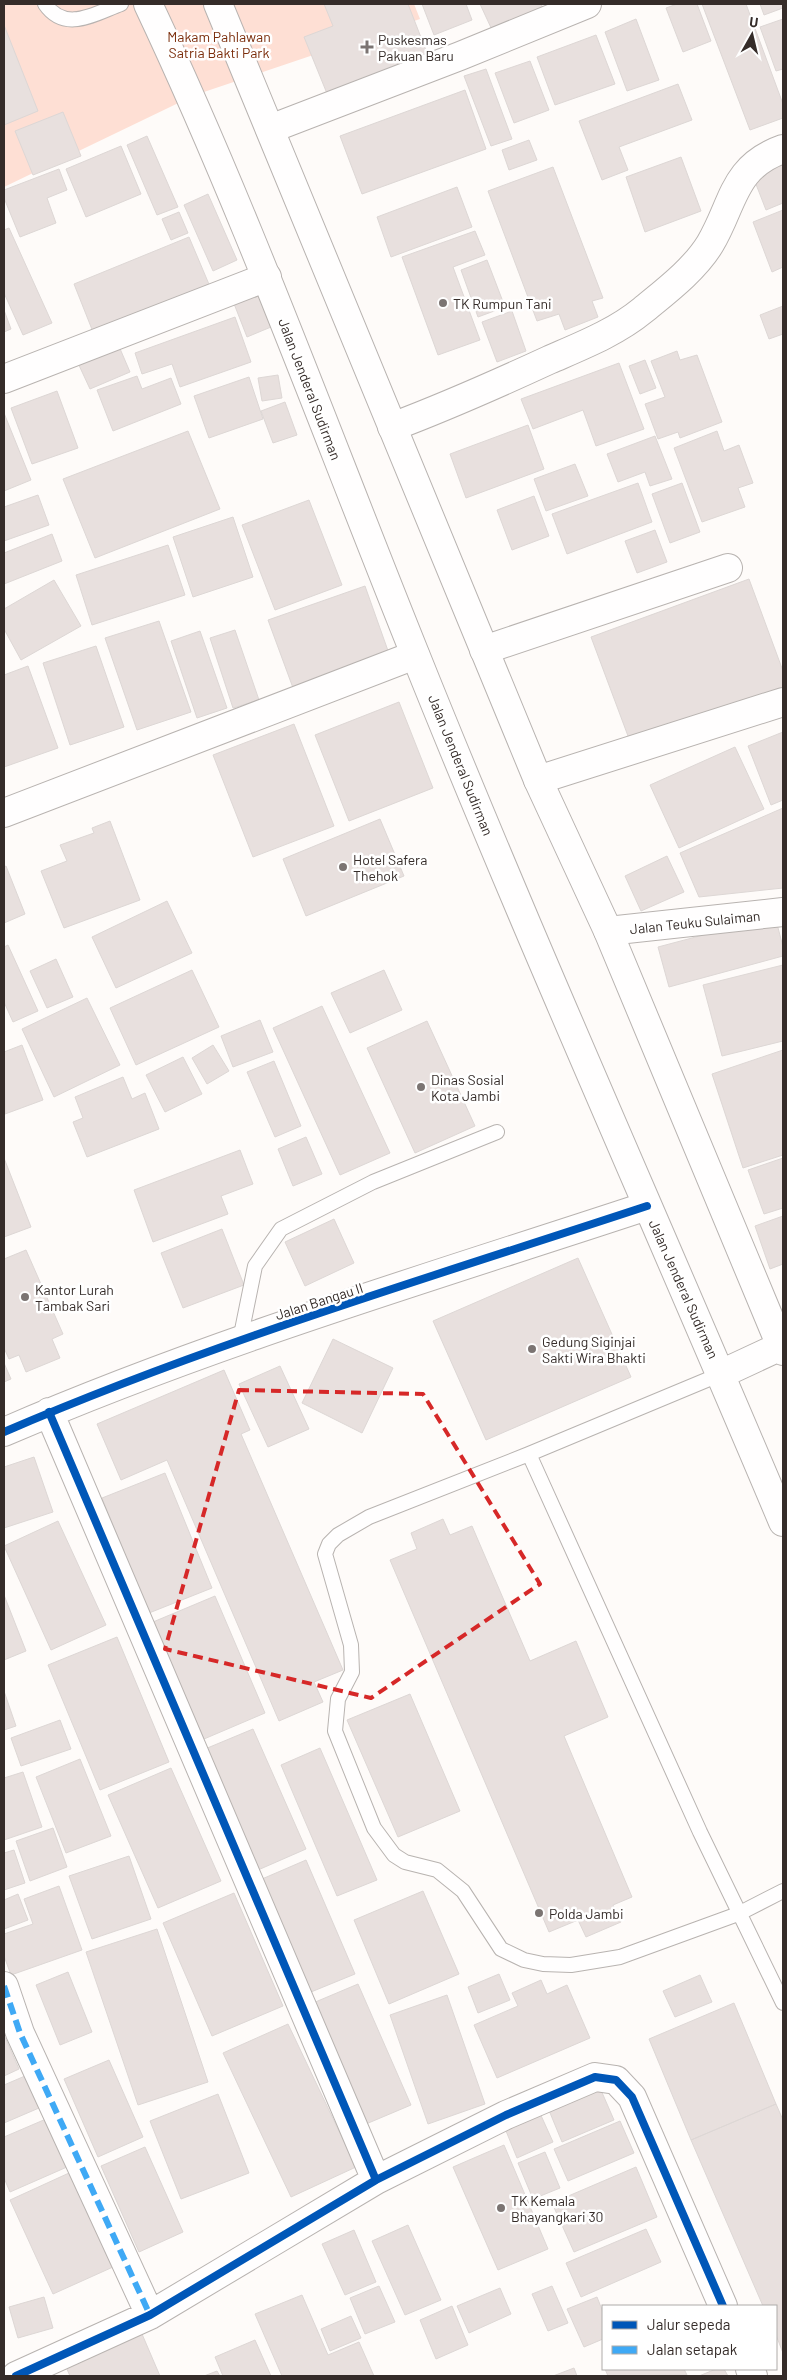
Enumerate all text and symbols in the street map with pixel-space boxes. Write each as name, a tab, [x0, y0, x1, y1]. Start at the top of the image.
north arrow	[727, 10, 777, 60]
text: U	[748, 13, 760, 31]
park label: Makam Pahlawan Satria Bakti Park	[167, 28, 271, 61]
place label: Puskesmas Pakuan Baru	[378, 31, 454, 64]
marker: Puskesmas Pakuan Baru	[360, 40, 374, 54]
place label: TK Rumpun Tani	[453, 295, 552, 312]
marker: TK Rumpun Tani	[437, 297, 449, 309]
street label: Jalan Jenderal Sudirman	[275, 316, 345, 462]
street label: Jalan Jenderal Sudirman	[425, 692, 497, 838]
place label: Hotel Safera Thehok	[353, 851, 427, 884]
marker: Hotel Safera Thehok	[337, 861, 349, 873]
street label: Jalan Teuku Sulaiman	[629, 907, 761, 937]
place label: Dinas Sosial Kota Jambi	[431, 1071, 504, 1104]
marker: Dinas Sosial Kota Jambi	[415, 1081, 427, 1093]
street label: Jalan Jenderal Sudirman	[646, 1217, 722, 1361]
street label: Jalan Bangau II	[273, 1279, 365, 1323]
place label: Kantor Lurah Tambak Sari	[35, 1281, 114, 1314]
marker: Kantor Lurah Tambak Sari	[19, 1291, 31, 1303]
place label: Gedung Siginjai Sakti Wira Bhakti	[542, 1333, 646, 1366]
marker: Gedung Siginjai Sakti Wira Bhakti	[526, 1343, 538, 1355]
place label: Polda Jambi	[549, 1905, 624, 1922]
marker: Polda Jambi	[533, 1907, 545, 1919]
place label: TK Kemala Bhayangkari 30	[511, 2192, 604, 2225]
marker: TK Kemala Bhayangkari 30	[495, 2202, 507, 2214]
legend	[602, 2305, 777, 2370]
text: Jalur sepeda	[647, 2315, 731, 2333]
text: Jalan setapak	[647, 2340, 738, 2358]

